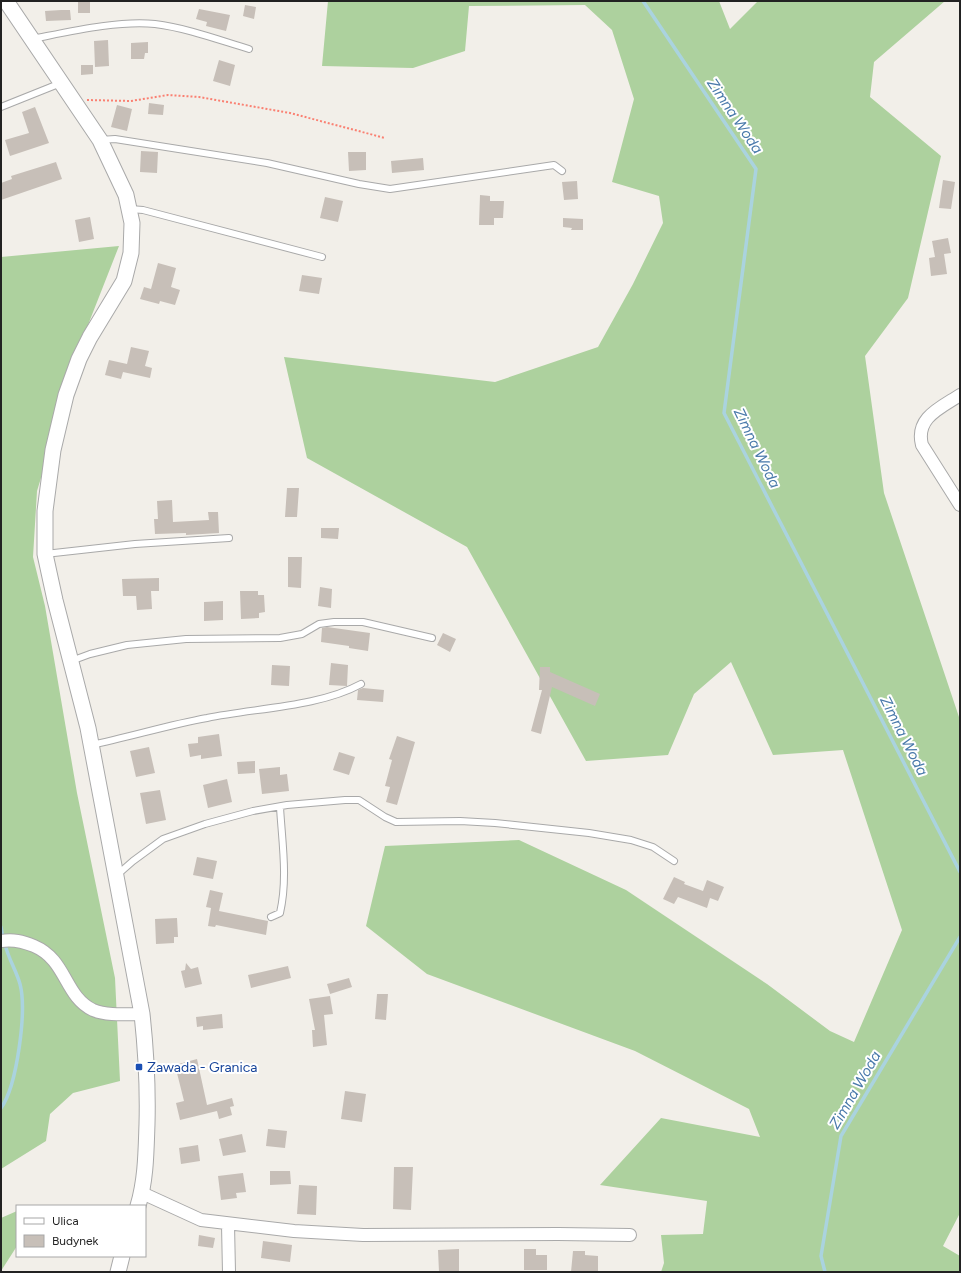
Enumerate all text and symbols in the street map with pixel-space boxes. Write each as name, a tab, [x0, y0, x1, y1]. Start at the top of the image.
water label: Zimna Woda	[703, 75, 767, 157]
water label: Zimna Woda	[730, 405, 784, 491]
water label: Zimna Woda	[876, 693, 932, 779]
water label: Zimna Woda	[825, 1048, 885, 1132]
place label: Zawada - Granica	[147, 1059, 257, 1076]
marker: Zawada - Granica	[134, 1062, 144, 1072]
legend	[16, 1205, 146, 1257]
text: Ulica	[52, 1214, 79, 1228]
text: Budynek	[52, 1234, 99, 1248]

